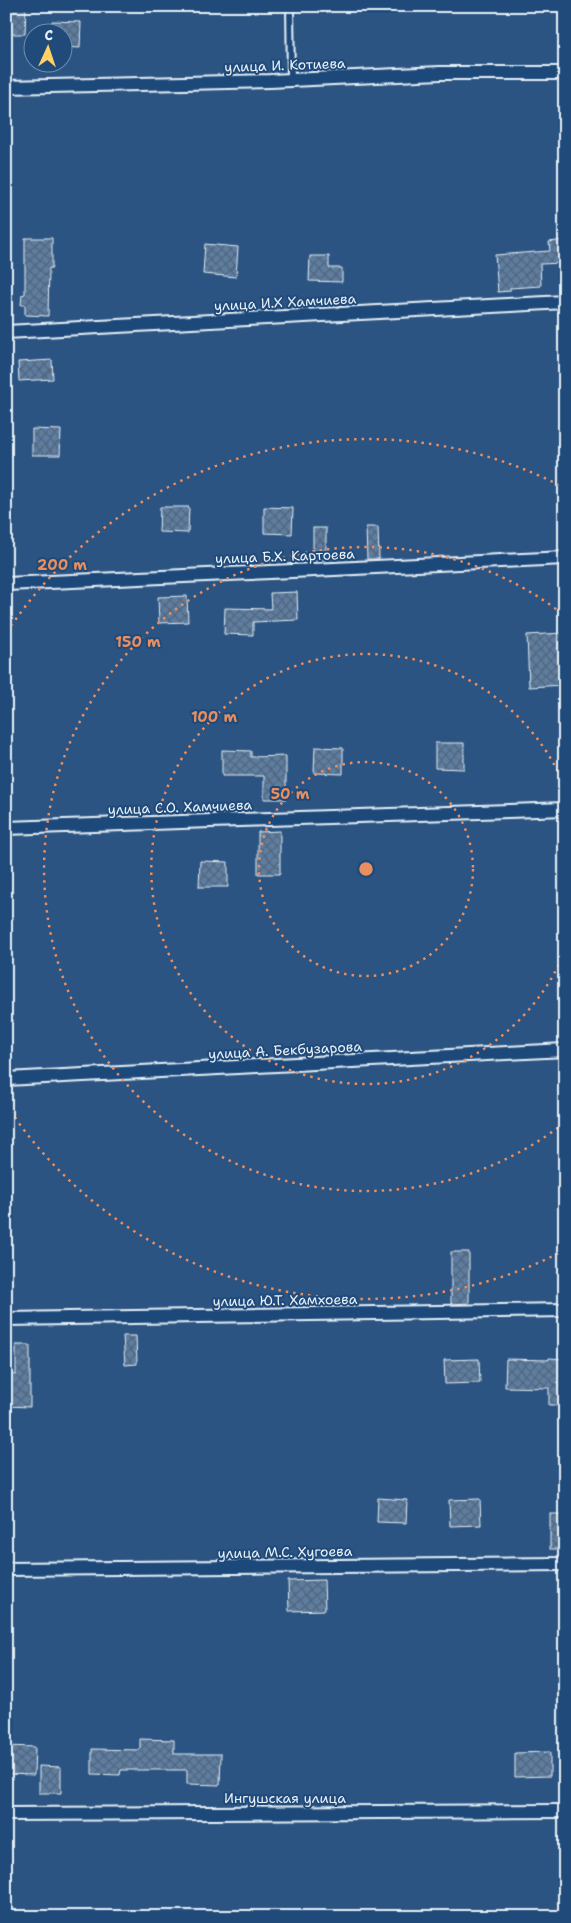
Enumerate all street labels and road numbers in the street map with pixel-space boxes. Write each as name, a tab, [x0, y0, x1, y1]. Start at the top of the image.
street label: улица И. Котиева	[224, 54, 346, 76]
street label: улица И.Х Хамчиева	[213, 289, 357, 315]
street label: улица Б.Х. Картоева	[215, 545, 355, 567]
street label: улица С.О. Хамчиева	[108, 795, 253, 819]
street label: улица А. Бекбузарова	[208, 1037, 363, 1063]
street label: улица Ю.Т. Хамхоева	[212, 1290, 358, 1310]
street label: улица М.С. Хугоева	[218, 1542, 353, 1562]
street label: Ингушская улица	[224, 1789, 346, 1807]

